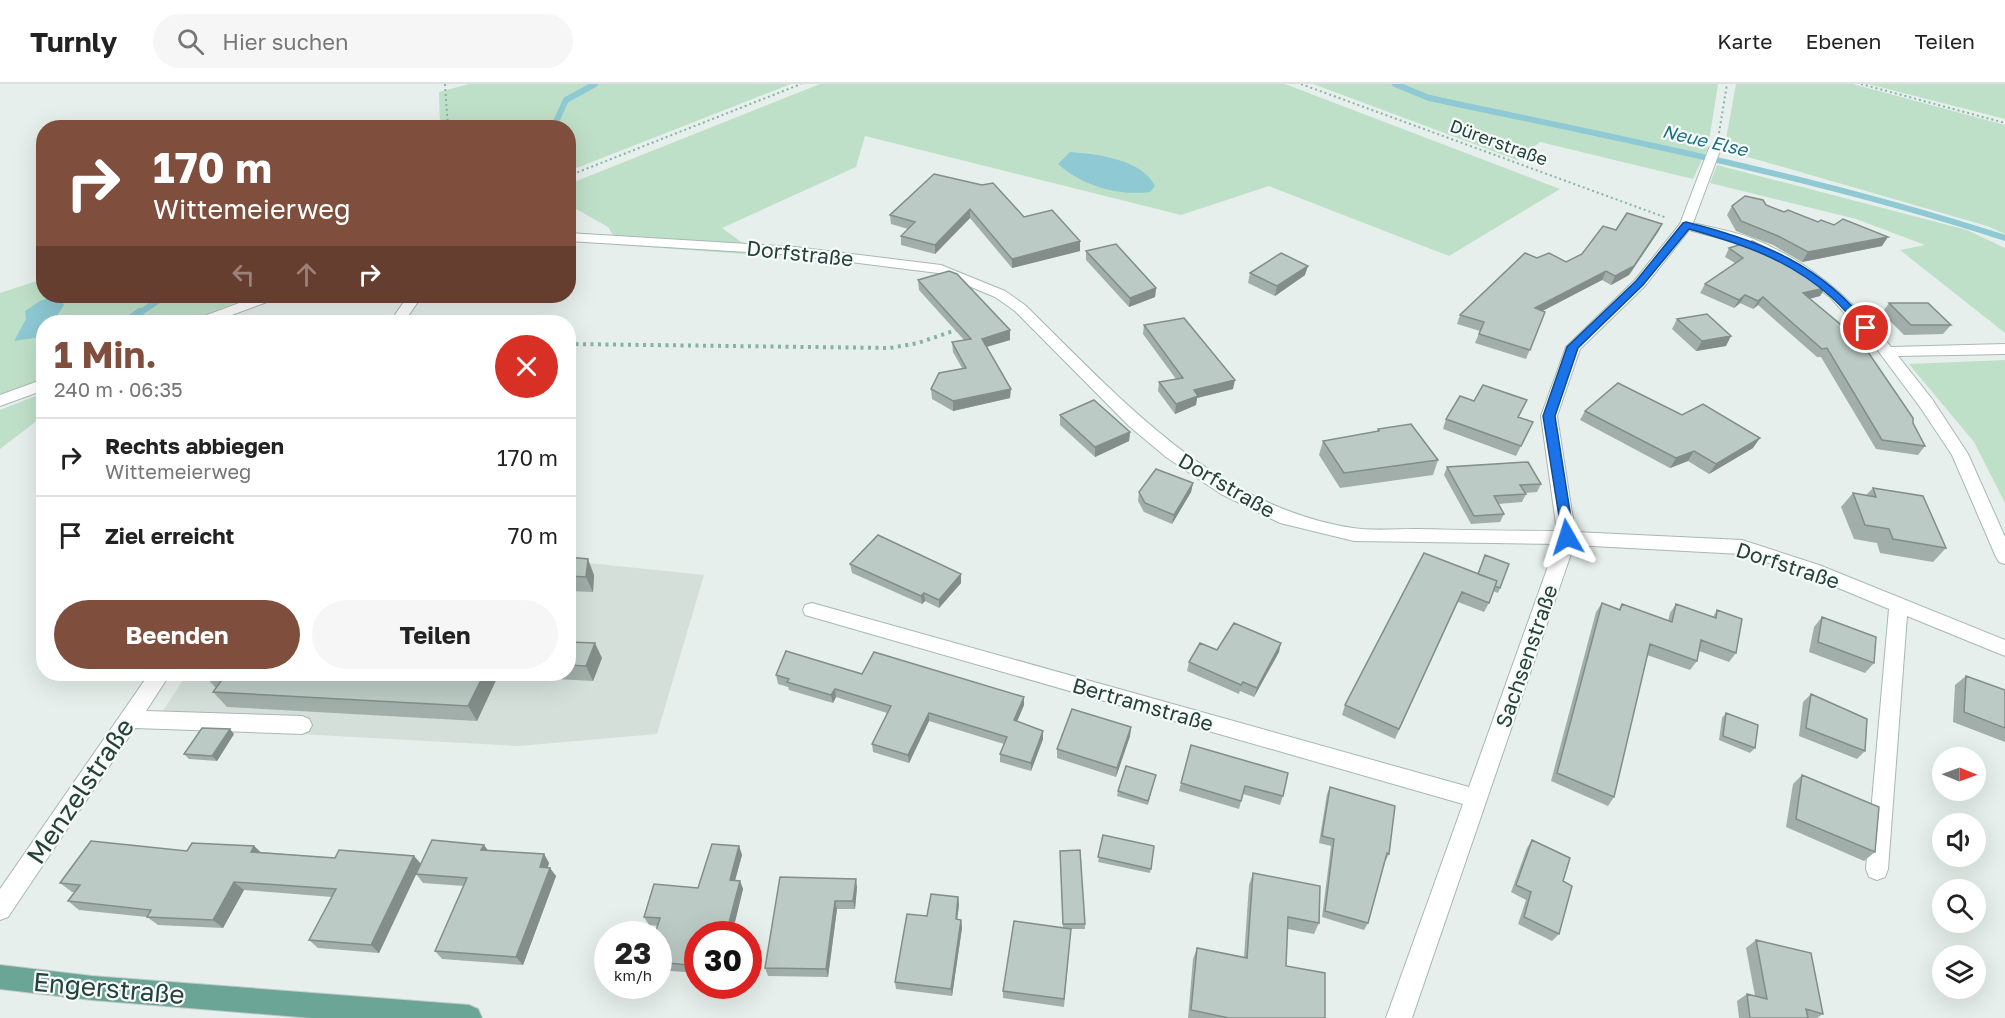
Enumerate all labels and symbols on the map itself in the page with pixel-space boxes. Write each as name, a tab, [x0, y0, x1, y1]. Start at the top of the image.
street label: Dürerstraße	[1447, 114, 1551, 170]
water label: Neue Else	[1660, 120, 1751, 161]
street label: Dorfstraße	[745, 234, 855, 272]
pin	[1840, 302, 1891, 353]
street label: Dorfstraße	[1174, 447, 1280, 523]
position arrow	[1535, 505, 1599, 569]
street label: Dorfstraße	[1733, 536, 1843, 594]
street label: Sachsenstraße	[1489, 581, 1563, 731]
street label: Bertramstraße	[1070, 671, 1216, 737]
street label: Menzelstraße	[20, 712, 140, 870]
north arrow	[1932, 747, 1986, 801]
speed limit sign: 30	[684, 921, 762, 999]
street label: Engerstraße	[32, 966, 186, 1010]

